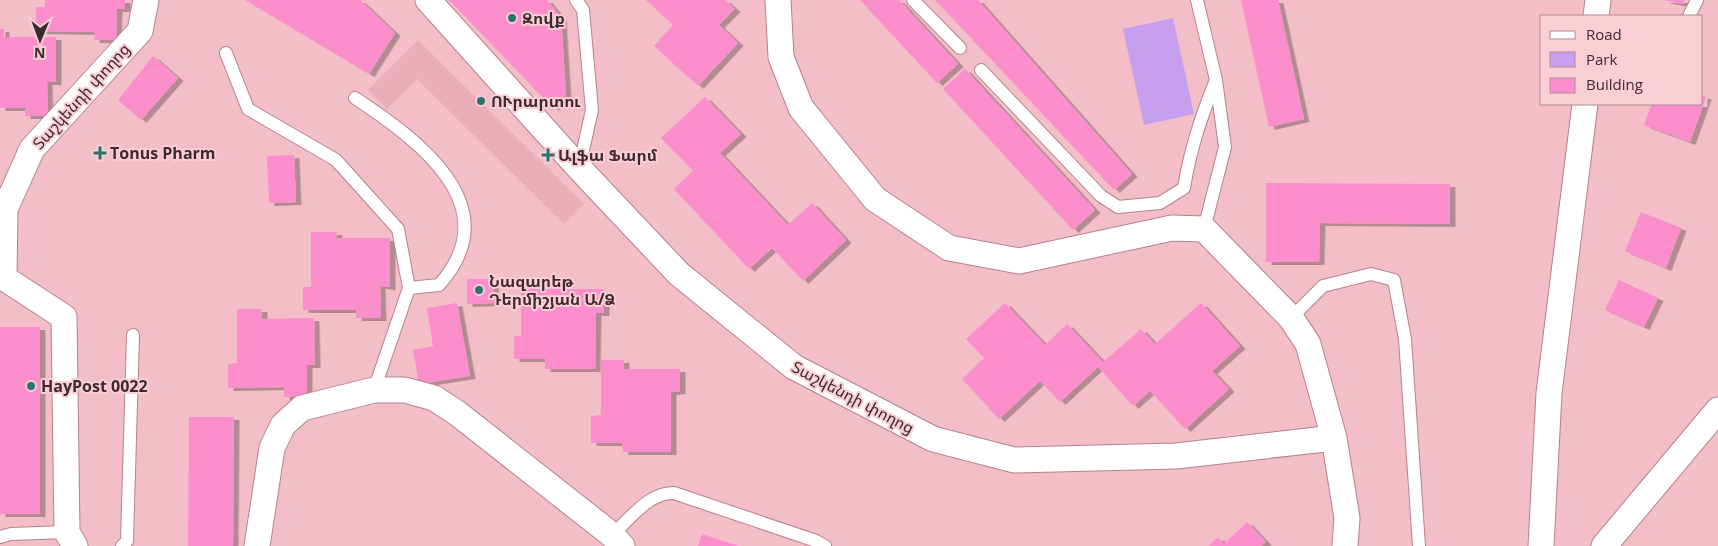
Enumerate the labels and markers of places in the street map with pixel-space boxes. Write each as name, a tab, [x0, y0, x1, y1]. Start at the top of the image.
place label: Զովք	[522, 7, 565, 29]
marker: Զովք	[506, 12, 518, 24]
place label: ՈՒրարտու	[491, 90, 580, 112]
marker: ՈՒրարտու	[475, 95, 487, 107]
place label: Tonus Pharm	[110, 142, 216, 164]
place label: Ալֆա Ֆարմ	[558, 144, 658, 166]
marker: Tonus Pharm	[94, 147, 106, 159]
marker: Ալֆա Ֆարմ	[542, 149, 554, 161]
place label: Նազարեթ Դերմիշյան Ա/Ձ	[489, 270, 616, 310]
marker: Նազարեթ Դերմիշյան Ա/Ձ	[473, 284, 485, 296]
place label: HayPost 0022	[41, 375, 148, 397]
marker: HayPost 0022	[25, 380, 37, 392]

